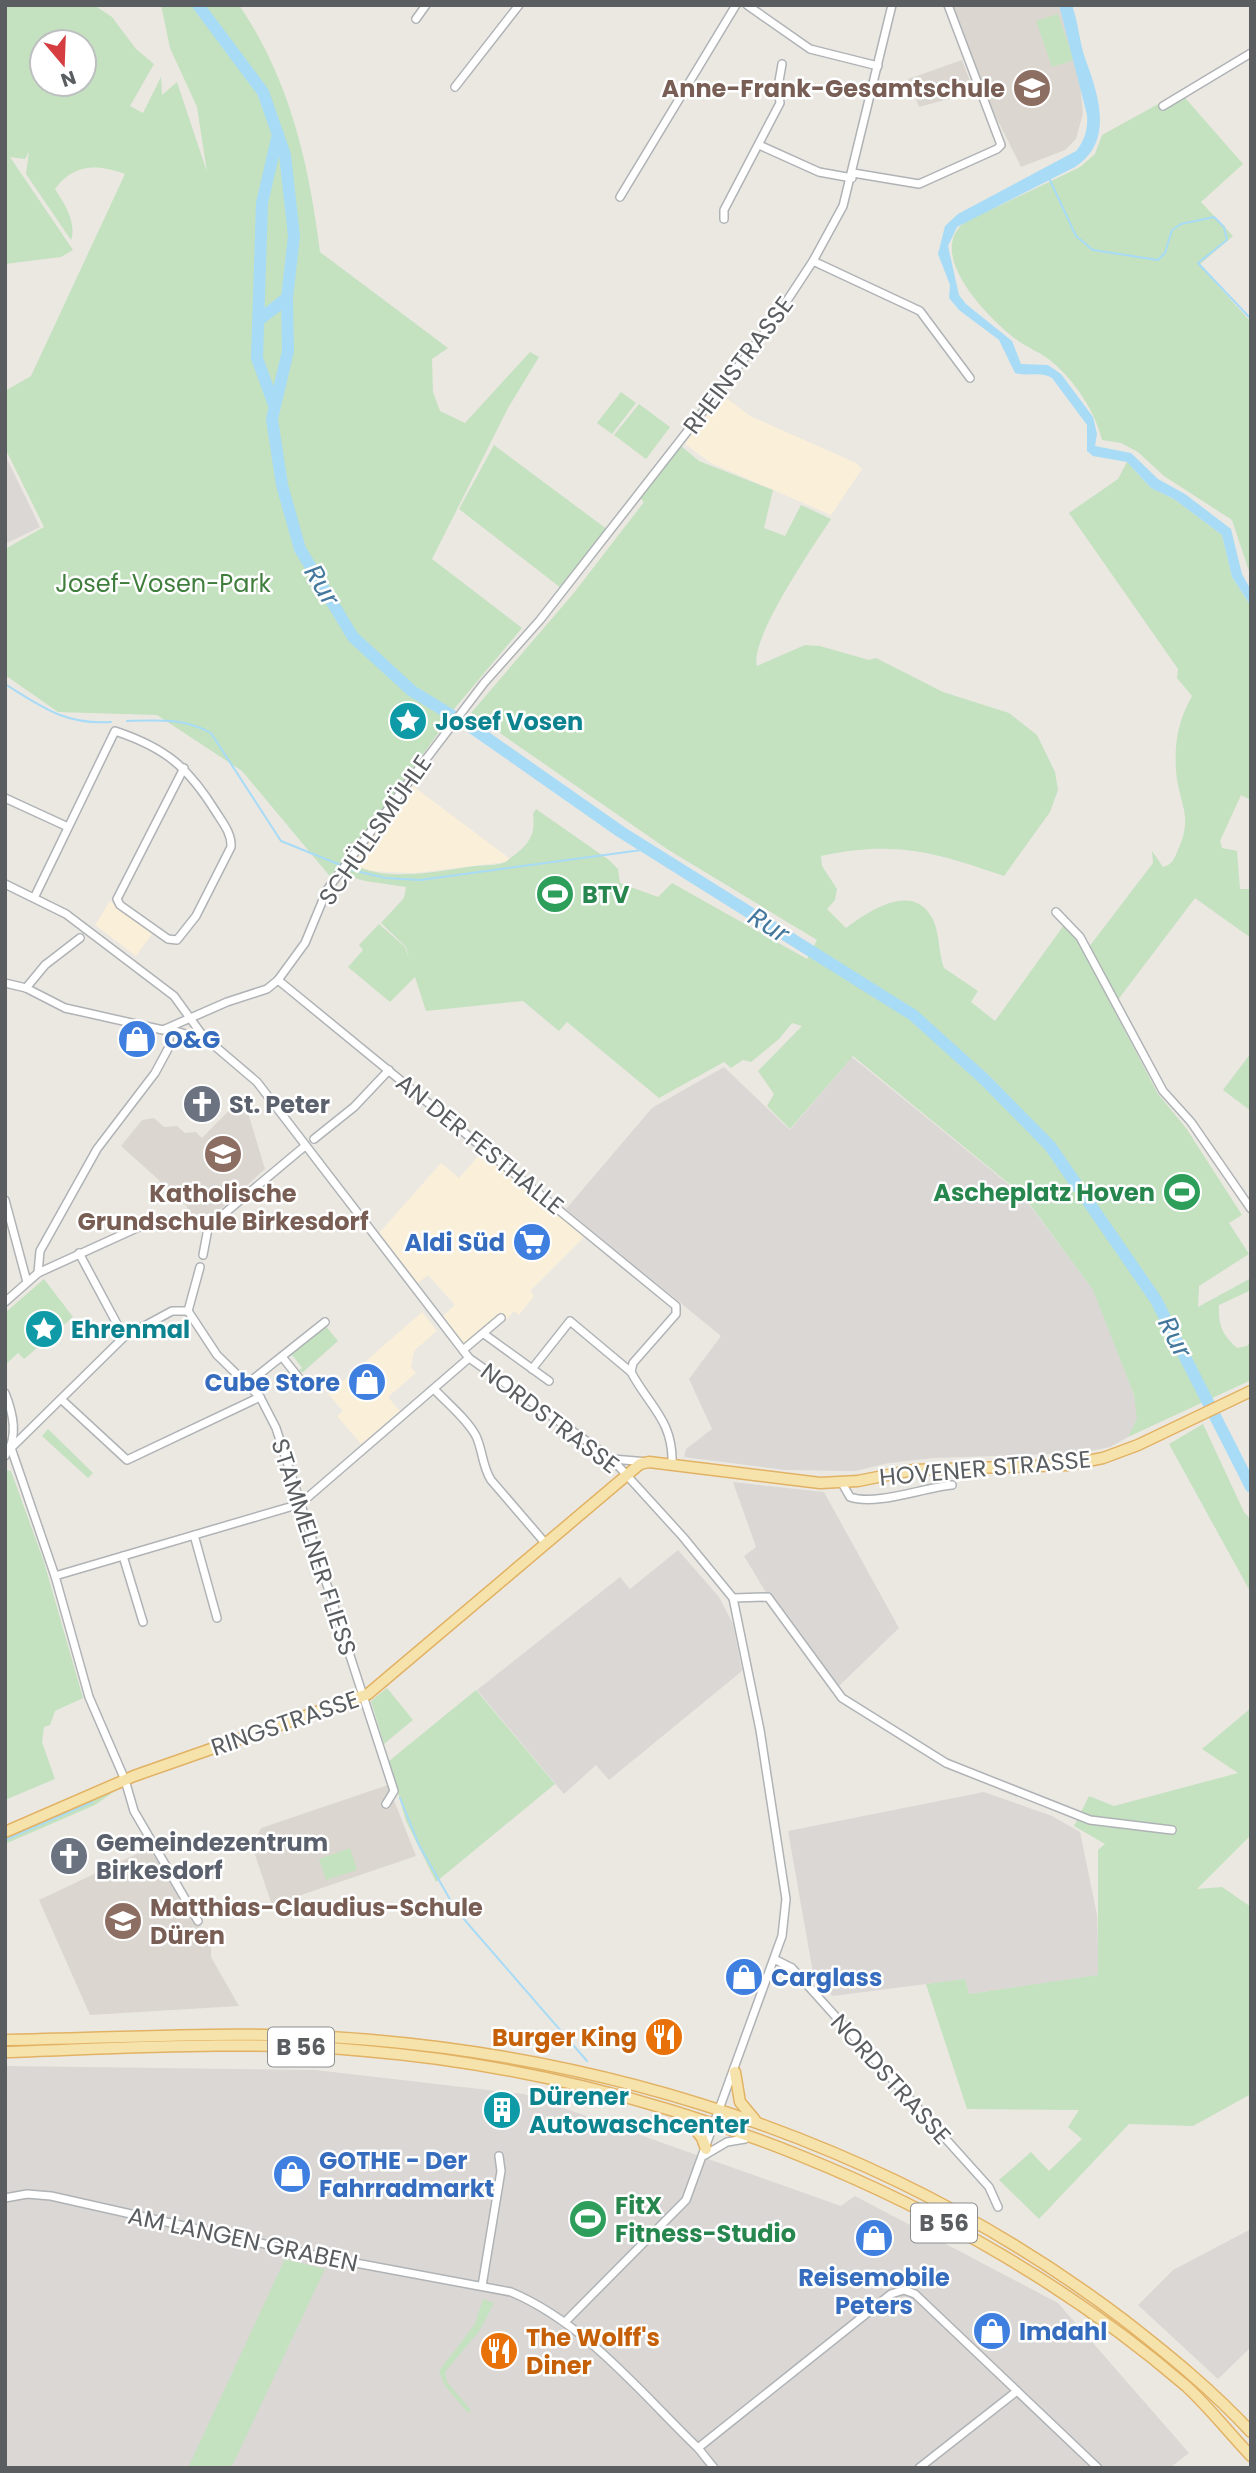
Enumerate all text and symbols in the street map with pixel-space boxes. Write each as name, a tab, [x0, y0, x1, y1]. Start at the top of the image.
north arrow	[28, 28, 98, 98]
text: N	[57, 64, 80, 94]
school or university icon: Anne-Frank-Gesamtschule	[1011, 67, 1053, 109]
place label: Anne-Frank-Gesamtschule	[662, 72, 1005, 105]
street label: RHEINSTRASSE	[675, 289, 801, 441]
water label: Rur	[296, 558, 349, 613]
park label: Josef-Vosen-Park	[55, 567, 271, 600]
place icon: Josef Vosen	[387, 700, 429, 742]
place label: Josef Vosen	[435, 705, 583, 738]
street label: SCHÜLLSMÜHLE	[311, 748, 439, 912]
sports icon: BTV	[534, 873, 576, 915]
place label: BTV	[582, 878, 630, 911]
water label: Rur	[742, 899, 798, 952]
shop icon: O&G	[116, 1018, 158, 1060]
place label: O&G	[164, 1023, 220, 1056]
street label: AN DER FESTHALLE	[389, 1066, 571, 1222]
church icon: St. Peter	[181, 1083, 223, 1125]
place label: St. Peter	[229, 1088, 330, 1121]
school or university icon: Katholische Grundschule Birkesdorf	[202, 1133, 244, 1175]
sports icon: Ascheplatz Hoven	[1161, 1171, 1203, 1213]
place label: Ascheplatz Hoven	[933, 1176, 1155, 1209]
place label: Katholische Grundschule Birkesdorf	[77, 1177, 369, 1238]
supermarket icon: Aldi Süd	[511, 1221, 553, 1263]
place label: Aldi Süd	[405, 1226, 505, 1259]
place icon: Ehrenmal	[23, 1308, 65, 1350]
water label: Rur	[1149, 1310, 1201, 1365]
place label: Ehrenmal	[71, 1313, 190, 1346]
street label: NORDSTRASSE	[474, 1355, 626, 1481]
shop icon: Cube Store	[346, 1361, 388, 1403]
place label: Cube Store	[205, 1366, 340, 1399]
street label: STAMMELNER FLIESS	[263, 1434, 365, 1660]
street label: HOVENER STRASSE	[878, 1442, 1092, 1494]
street label: RINGSTRASSE	[207, 1682, 363, 1764]
place label: Gemeindezentrum Birkesdorf	[96, 1826, 328, 1887]
church icon: Gemeindezentrum Birkesdorf	[48, 1835, 90, 1877]
place label: Matthias-Claudius-Schule Düren	[150, 1891, 483, 1952]
school or university icon: Matthias-Claudius-Schule Düren	[102, 1900, 144, 1942]
shop icon: Carglass	[723, 1956, 765, 1998]
place label: Carglass	[771, 1961, 882, 1994]
street label: NORDSTRASSE	[823, 2006, 959, 2152]
restaurant icon: Burger King	[643, 2016, 685, 2058]
place label: Burger King	[492, 2021, 637, 2054]
road number: B 56	[268, 2028, 334, 2066]
place label: Dürener Autowaschcenter	[529, 2080, 749, 2141]
building icon: Dürener Autowaschcenter	[481, 2089, 523, 2131]
place label: GOTHE - Der Fahrradmarkt	[319, 2144, 494, 2205]
shop icon: GOTHE - Der Fahrradmarkt	[271, 2153, 313, 2195]
place label: FitX Fitness-Studio	[615, 2189, 796, 2250]
sports icon: FitX Fitness-Studio	[567, 2198, 609, 2240]
street label: AM LANGEN GRABEN	[125, 2199, 361, 2279]
road number: B 56	[911, 2204, 977, 2242]
shop icon: Reisemobile Peters	[853, 2217, 895, 2259]
place label: Reisemobile Peters	[798, 2261, 950, 2322]
shop icon: Imdahl	[971, 2310, 1013, 2352]
place label: Imdahl	[1019, 2315, 1107, 2348]
place label: The Wolff's Diner	[526, 2321, 660, 2382]
restaurant icon: The Wolff's Diner	[478, 2330, 520, 2372]

